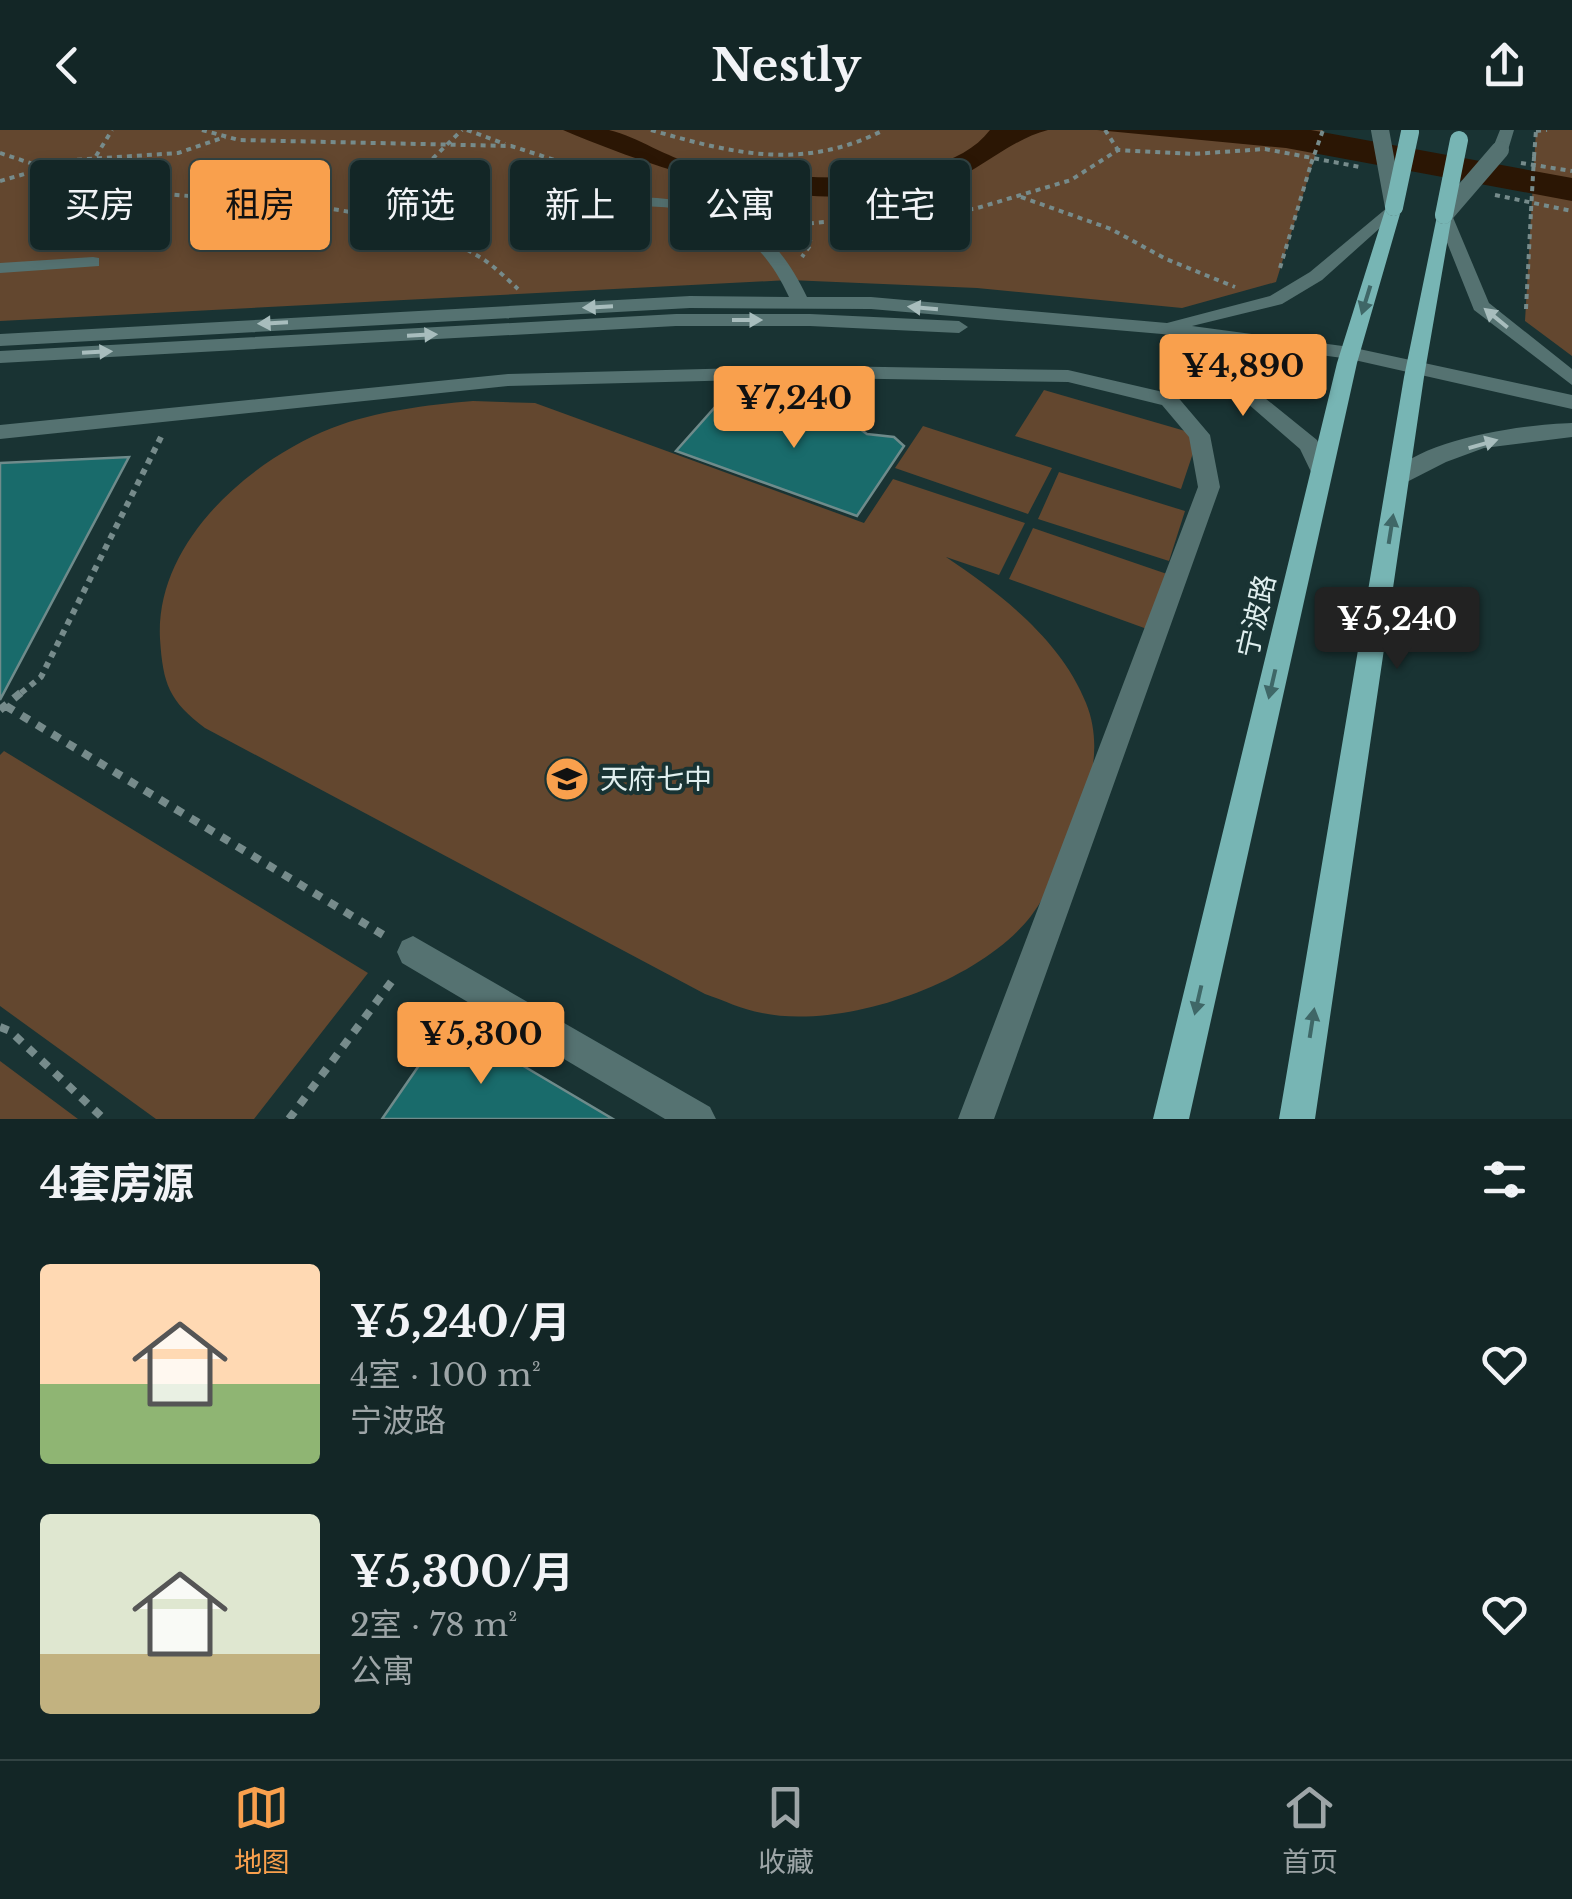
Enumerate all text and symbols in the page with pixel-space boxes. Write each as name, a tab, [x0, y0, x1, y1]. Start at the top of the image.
text: Nestly	[711, 37, 861, 93]
icon: back	[40, 38, 95, 93]
icon: share	[1477, 38, 1532, 93]
chip: 买房	[30, 160, 170, 250]
chip: 租房	[190, 160, 330, 250]
chip: 筛选	[350, 160, 490, 250]
chip: 新上	[510, 160, 650, 250]
chip: 公寓	[670, 160, 810, 250]
chip: 住宅	[830, 160, 970, 250]
one-way arrow	[1358, 286, 1373, 316]
one-way arrow	[581, 299, 613, 315]
one-way arrow	[906, 299, 938, 315]
one-way arrow	[1483, 308, 1508, 329]
one-way arrow	[731, 312, 763, 328]
one-way arrow	[257, 315, 289, 331]
one-way arrow	[406, 327, 438, 343]
pin: ¥4,890	[1162, 334, 1324, 419]
one-way arrow	[82, 344, 114, 360]
text: ¥4,890	[1182, 346, 1304, 386]
pin: ¥7,240	[713, 366, 875, 451]
text: ¥7,240	[736, 378, 852, 418]
one-way arrow	[1468, 436, 1499, 451]
one-way arrow	[1384, 513, 1400, 544]
street label: 宁波路	[1230, 571, 1283, 661]
pin: ¥5,240	[1316, 587, 1478, 672]
text: ¥5,240	[1337, 599, 1457, 639]
one-way arrow	[1264, 669, 1279, 700]
school or university icon: 天府七中	[544, 756, 590, 802]
place label: 天府七中	[600, 762, 712, 797]
one-way arrow	[1190, 985, 1205, 1016]
pin: ¥5,300	[400, 1002, 562, 1087]
one-way arrow	[1305, 1006, 1321, 1038]
text: ¥5,300	[419, 1014, 543, 1054]
icon: filters	[1477, 1152, 1532, 1207]
text: 4套房源	[40, 1157, 194, 1209]
text: ¥5,240/月	[350, 1296, 571, 1348]
icon: home	[120, 1304, 240, 1424]
icon: heart	[1477, 1337, 1532, 1392]
text: 4室 · 100 m²	[350, 1355, 541, 1395]
text: 宁波路	[350, 1401, 446, 1441]
text: ¥5,300/月	[350, 1546, 574, 1598]
icon: home	[120, 1554, 240, 1674]
icon: heart	[1477, 1587, 1532, 1642]
text: 2室 · 78 m²	[350, 1605, 517, 1645]
text: 公寓	[350, 1651, 414, 1691]
tab: 地图	[234, 1780, 290, 1880]
tab: 收藏	[758, 1780, 814, 1880]
tab: 首页	[1282, 1780, 1338, 1880]

